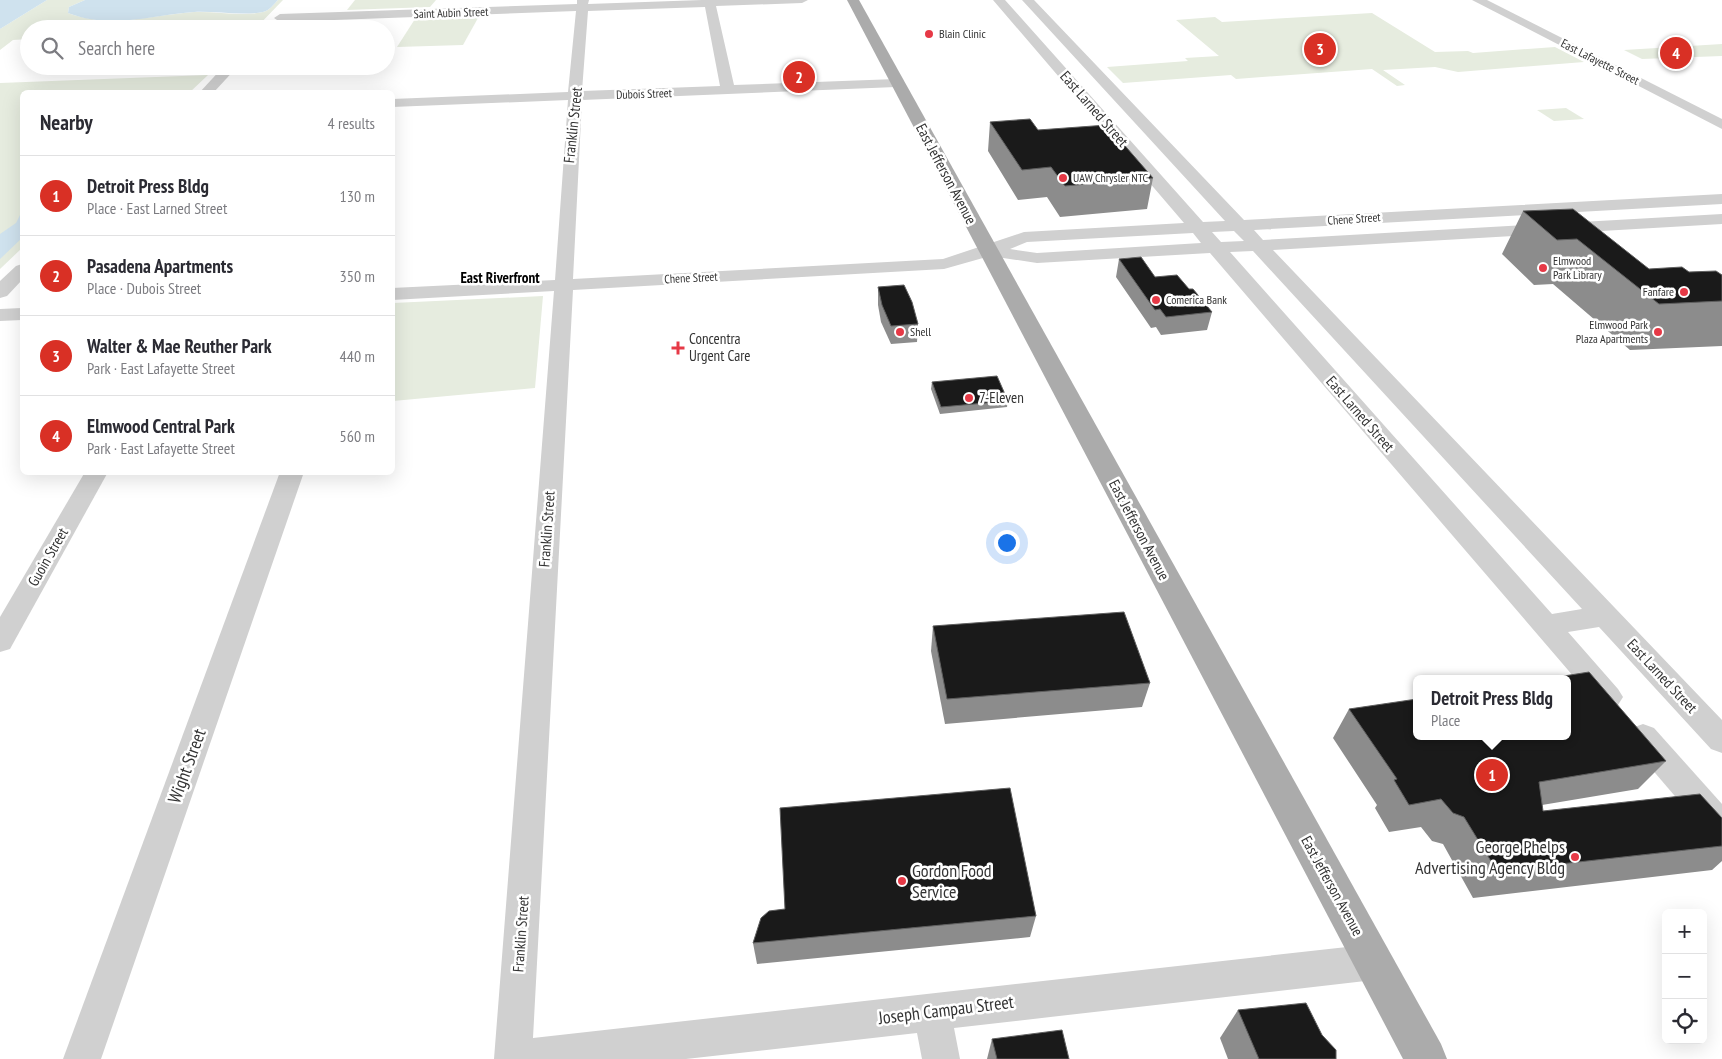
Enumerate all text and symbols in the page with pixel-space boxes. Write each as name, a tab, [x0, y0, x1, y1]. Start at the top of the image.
street label: Saint Aubin Street	[413, 4, 489, 21]
search box	[20, 20, 395, 75]
place label: Blain Clinic	[939, 26, 986, 41]
marker: Blain Clinic	[923, 28, 935, 40]
pin: 3	[1304, 30, 1336, 68]
icon: search	[38, 34, 66, 62]
pin: 4	[1660, 34, 1692, 72]
street label: East Lafayette Street	[1559, 35, 1642, 88]
text: Search here	[78, 36, 155, 60]
pin: 2	[783, 58, 815, 96]
street label: East Larned Street	[1056, 67, 1133, 151]
street label: Dubois Street	[616, 85, 673, 102]
street label: Franklin Street	[559, 86, 586, 164]
text: Nearby	[40, 109, 93, 136]
text: 4 results	[328, 113, 375, 133]
street label: East Jefferson Avenue	[912, 120, 981, 227]
place label: UAW Chrysler NTC	[1073, 170, 1149, 185]
marker: UAW Chrysler NTC	[1057, 172, 1069, 184]
text: Detroit Press Bldg	[87, 174, 209, 198]
text: 1	[52, 186, 60, 206]
text: 130 m	[340, 186, 375, 206]
text: Place · East Larned Street	[87, 198, 227, 218]
street label: Chene Street	[1327, 209, 1382, 228]
place label: Elmwood Park Library	[1553, 253, 1602, 282]
text: Pasadena Apartments	[87, 254, 233, 278]
marker: Elmwood Park Library	[1537, 262, 1549, 274]
text: 2	[52, 266, 60, 286]
text: 350 m	[340, 266, 375, 286]
district label: East Riverfront	[460, 268, 540, 287]
street label: Chene Street	[664, 269, 719, 286]
text: Place · Dubois Street	[87, 278, 201, 298]
place label: Fanfare	[1643, 284, 1674, 299]
marker: Fanfare	[1678, 286, 1690, 298]
place label: Comerica Bank	[1166, 292, 1227, 307]
marker: Comerica Bank	[1150, 294, 1162, 306]
place label: Elmwood Park Plaza Apartments	[1576, 317, 1648, 346]
place label: Shell	[910, 324, 931, 339]
marker: Shell	[894, 326, 906, 338]
marker: Elmwood Park Plaza Apartments	[1652, 326, 1664, 338]
place label: Concentra Urgent Care	[689, 329, 750, 365]
text: Walter & Mae Reuther Park	[87, 334, 272, 358]
marker: Concentra Urgent Care	[671, 341, 685, 355]
text: 3	[52, 346, 60, 366]
text: 440 m	[340, 346, 375, 366]
text: Park · East Lafayette Street	[87, 358, 235, 378]
street label: East Larned Street	[1322, 372, 1399, 456]
place label: 7-Eleven	[979, 388, 1024, 407]
marker: 7-Eleven	[963, 392, 975, 404]
text: Elmwood Central Park	[87, 414, 235, 438]
text: 4	[52, 426, 60, 446]
text: 560 m	[340, 426, 375, 446]
text: Park · East Lafayette Street	[87, 438, 235, 458]
street label: East Jefferson Avenue	[1105, 476, 1174, 583]
street label: Franklin Street	[534, 490, 559, 568]
street label: Guoin Street	[23, 524, 72, 589]
your location	[994, 530, 1020, 556]
street label: East Larned Street	[1623, 635, 1702, 717]
popup	[1413, 675, 1571, 740]
text: Detroit Press Bldg	[1431, 686, 1553, 710]
text: Place	[1431, 710, 1460, 730]
street label: Wight Street	[162, 725, 211, 806]
pin: 1	[1476, 756, 1508, 794]
street label: East Jefferson Avenue	[1297, 832, 1368, 939]
place label: George Phelps Advertising Agency Bldg	[1415, 835, 1565, 879]
marker: George Phelps Advertising Agency Bldg	[1569, 851, 1581, 863]
place label: Gordon Food Service	[912, 859, 992, 903]
marker: Gordon Food Service	[896, 875, 908, 887]
street label: Franklin Street	[508, 895, 533, 973]
map controls	[1662, 909, 1707, 1044]
button: +	[1662, 909, 1707, 954]
button: −	[1662, 954, 1707, 999]
street label: Joseph Campau Street	[876, 990, 1015, 1029]
button: locate	[1662, 999, 1707, 1044]

